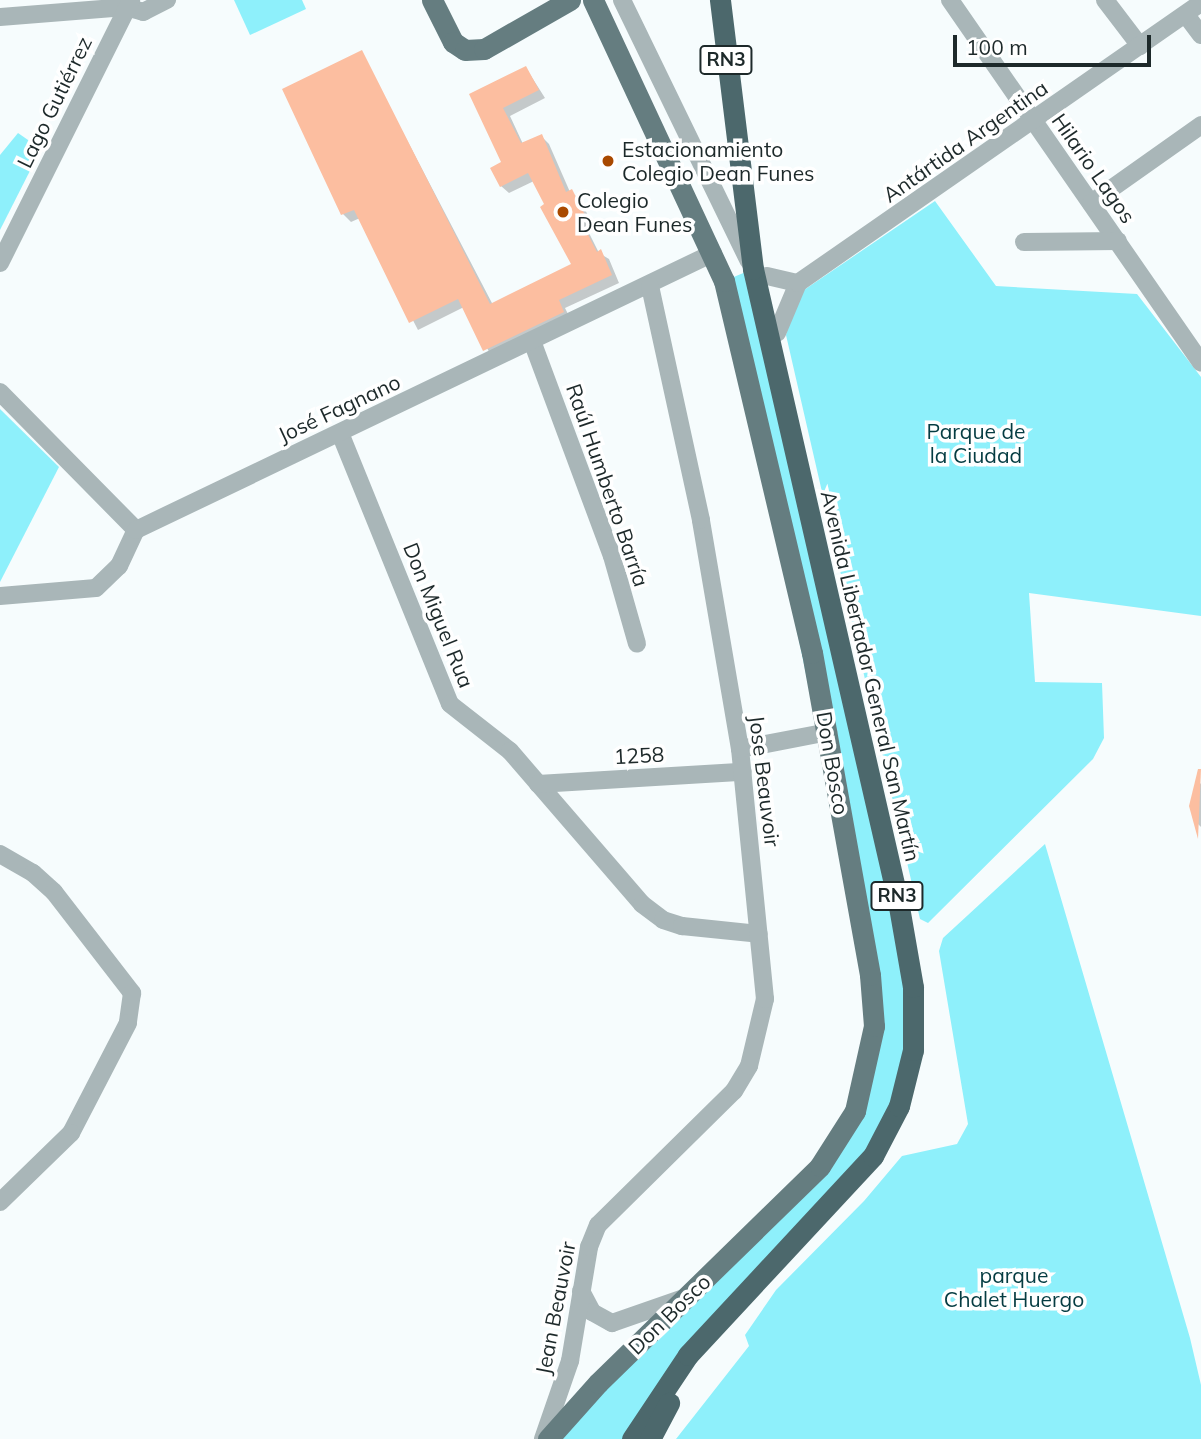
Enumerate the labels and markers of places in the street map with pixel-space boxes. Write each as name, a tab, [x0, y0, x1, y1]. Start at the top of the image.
place label: Estacionamiento Colegio Dean Funes	[622, 136, 814, 186]
marker: Estacionamiento Colegio Dean Funes	[600, 153, 616, 169]
place label: Colegio Dean Funes	[577, 187, 692, 237]
marker: Colegio Dean Funes	[555, 204, 571, 220]

